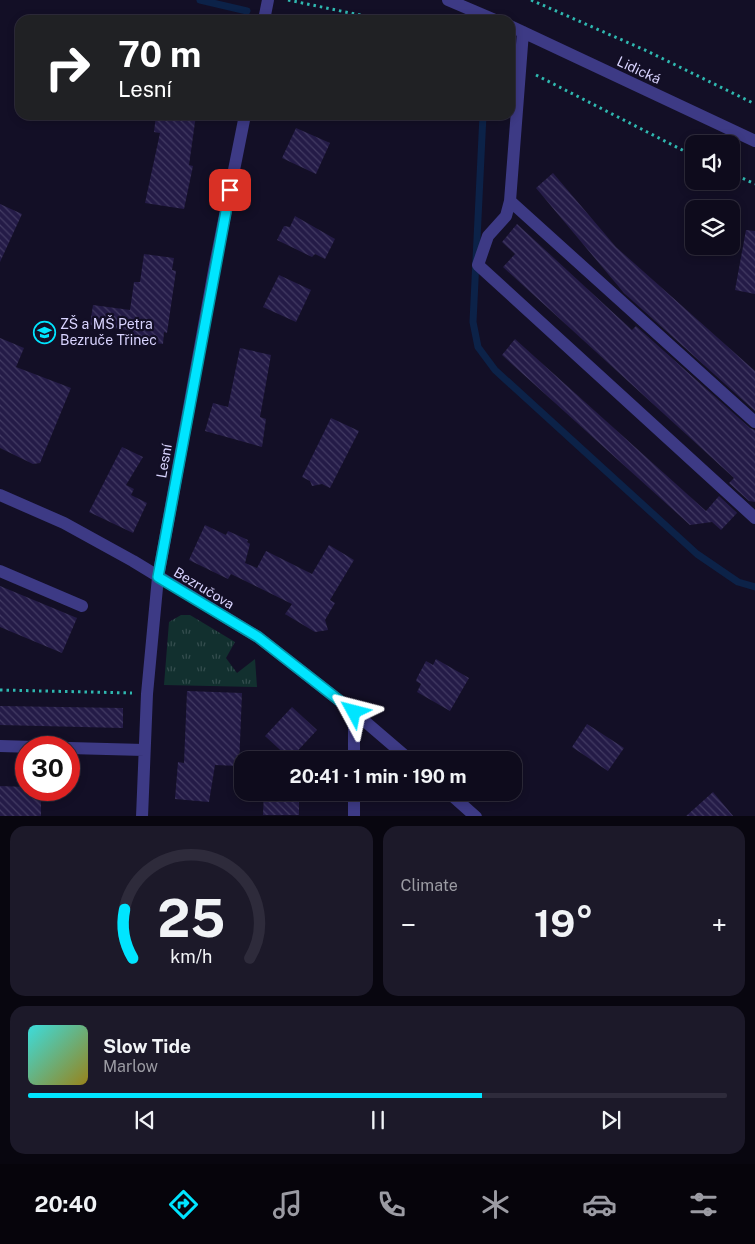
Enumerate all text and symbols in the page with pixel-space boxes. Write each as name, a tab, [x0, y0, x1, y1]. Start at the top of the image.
text: 70 m	[118, 34, 201, 75]
icon: right	[35, 35, 100, 100]
street label: Lidická	[615, 53, 663, 87]
text: Lesní	[118, 76, 172, 102]
map controls	[685, 135, 740, 255]
button: sound	[685, 135, 740, 190]
pin	[209, 169, 251, 211]
icon: arrive	[216, 176, 244, 204]
button: layers	[685, 200, 740, 255]
place label: ZŠ a MŠ Petra Bezruče Třinec	[60, 315, 157, 348]
school or university icon: ZŠ a MŠ Petra Bezruče Třinec	[32, 320, 56, 344]
street label: Lesní	[153, 442, 175, 479]
street label: Bezručova	[171, 564, 237, 612]
position arrow	[327, 685, 379, 737]
speed limit sign: 30	[15, 736, 80, 801]
text: 20:41 · 1 min · 190 m	[290, 765, 466, 787]
text: Climate	[401, 876, 458, 895]
text: 25	[157, 888, 225, 949]
text: 19°	[534, 901, 593, 946]
text: −	[401, 908, 416, 941]
text: +	[711, 908, 727, 941]
text: km/h	[170, 946, 212, 967]
text: Slow Tide	[103, 1035, 191, 1057]
text: Marlow	[103, 1057, 158, 1076]
icon: previous	[131, 1106, 159, 1134]
icon: pause	[364, 1106, 392, 1134]
icon: next	[597, 1106, 625, 1134]
icon: directions	[166, 1187, 201, 1222]
icon: music	[270, 1187, 305, 1222]
icon: phone	[374, 1187, 409, 1222]
icon: climate	[478, 1187, 513, 1222]
icon: car	[582, 1187, 617, 1222]
icon: filters	[686, 1187, 721, 1222]
text: 20:40	[34, 1191, 97, 1217]

